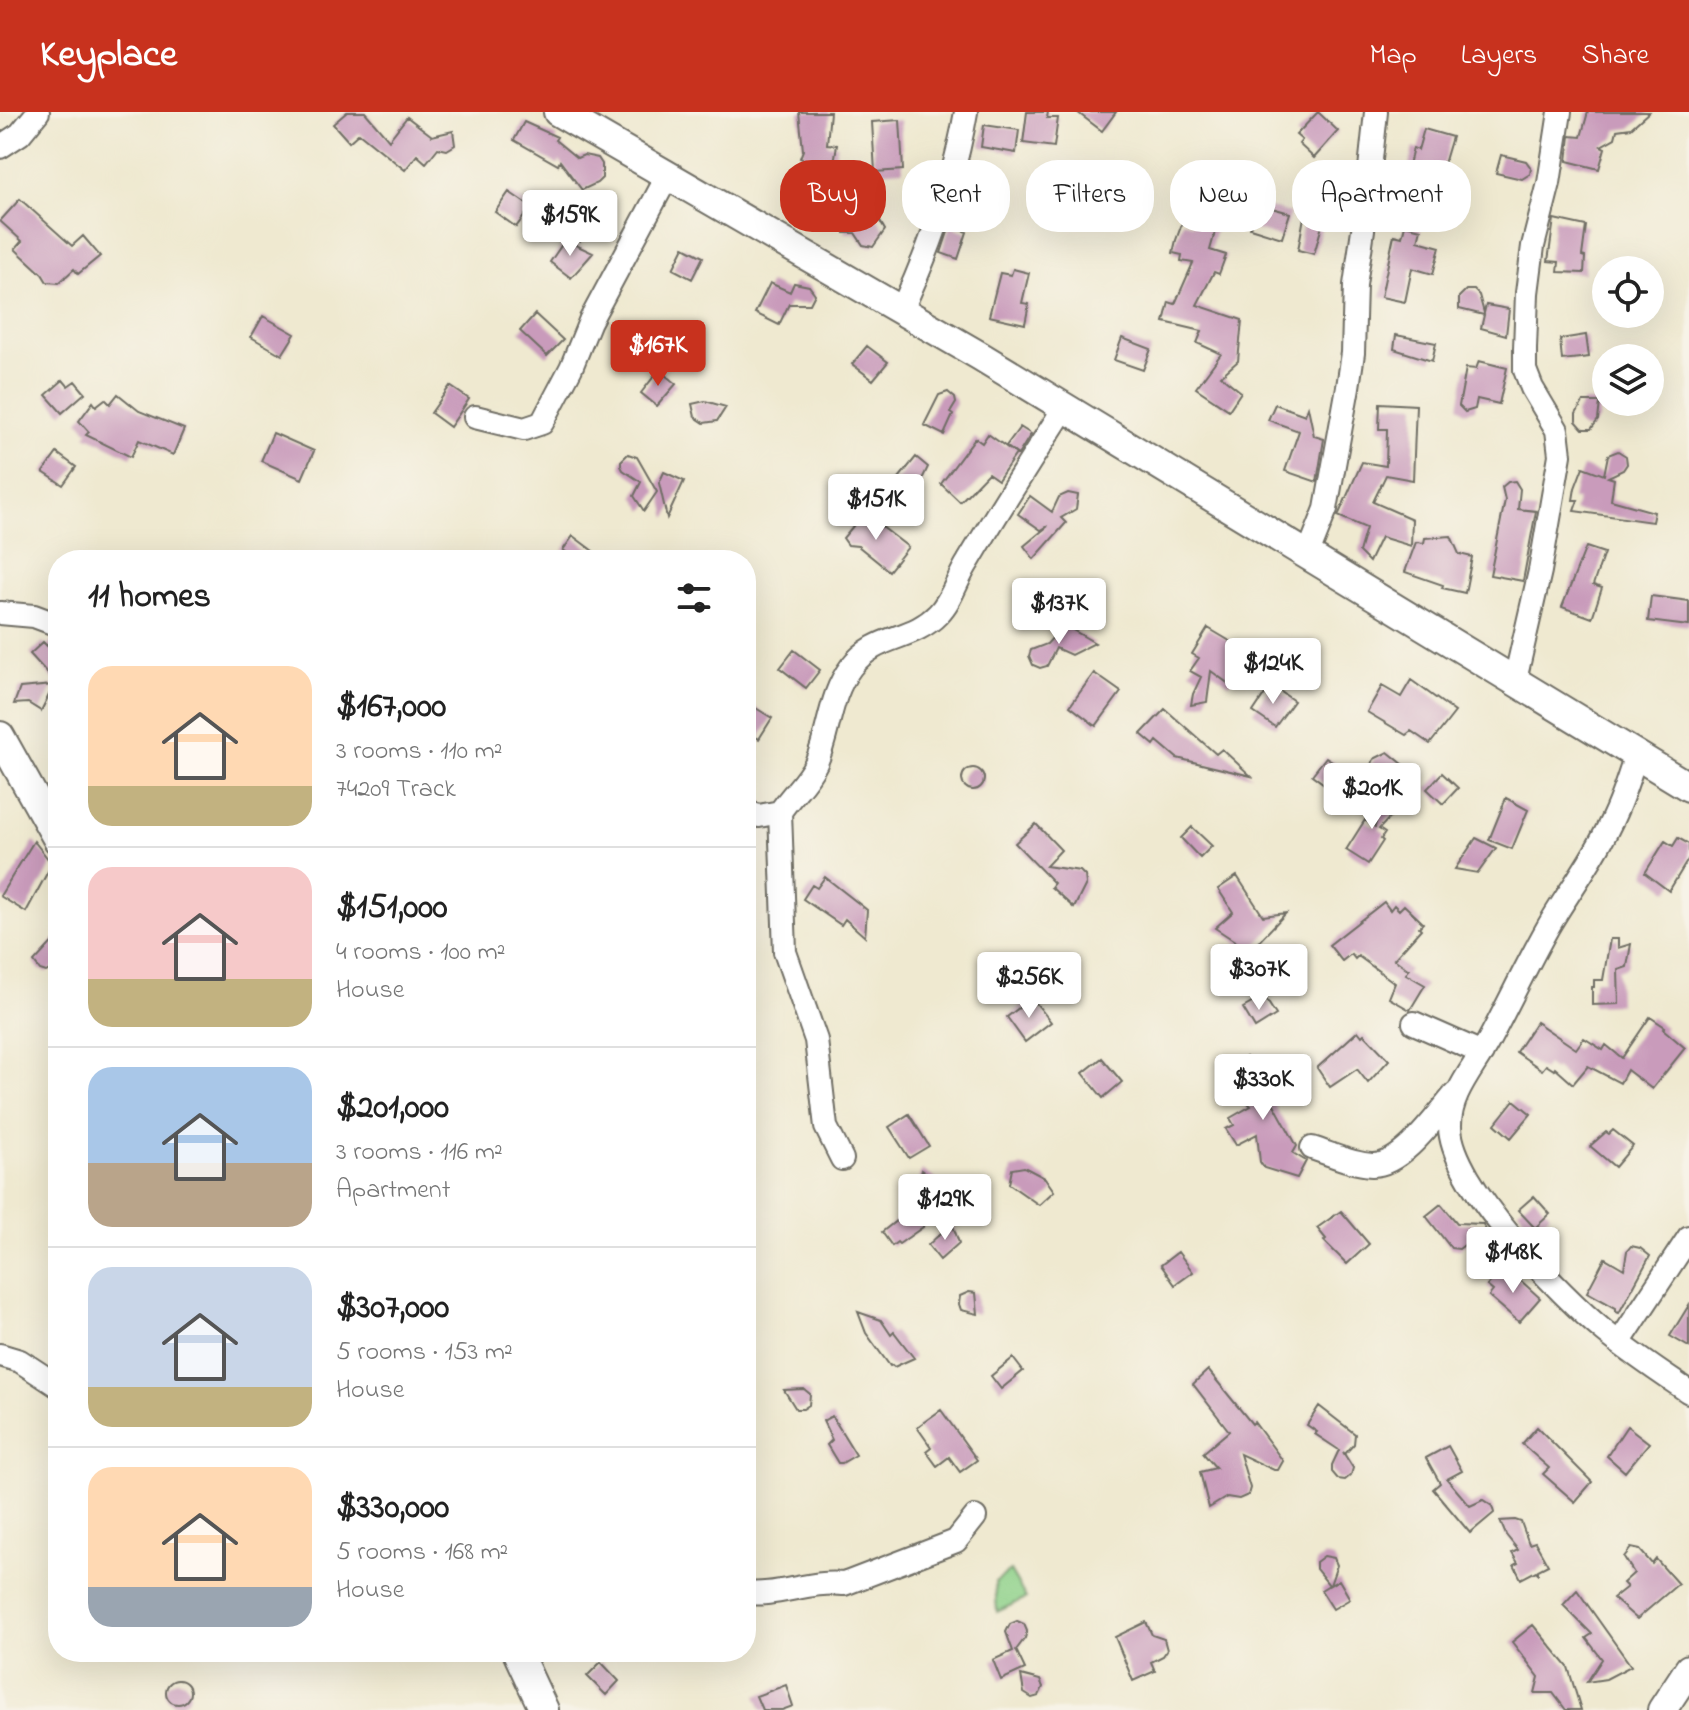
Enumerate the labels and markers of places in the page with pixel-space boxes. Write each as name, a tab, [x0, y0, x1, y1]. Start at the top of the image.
pin: $159K	[514, 190, 626, 258]
pin: $167K	[602, 320, 714, 388]
pin: $151K	[820, 474, 932, 542]
pin: $137K	[1003, 578, 1115, 646]
pin: $124K	[1217, 638, 1329, 706]
pin: $201K	[1316, 763, 1428, 831]
pin: $307K	[1203, 944, 1315, 1012]
pin: $256K	[973, 952, 1085, 1020]
pin: $330K	[1207, 1054, 1319, 1122]
pin: $129K	[889, 1174, 1001, 1242]
pin: $148K	[1457, 1227, 1569, 1295]

